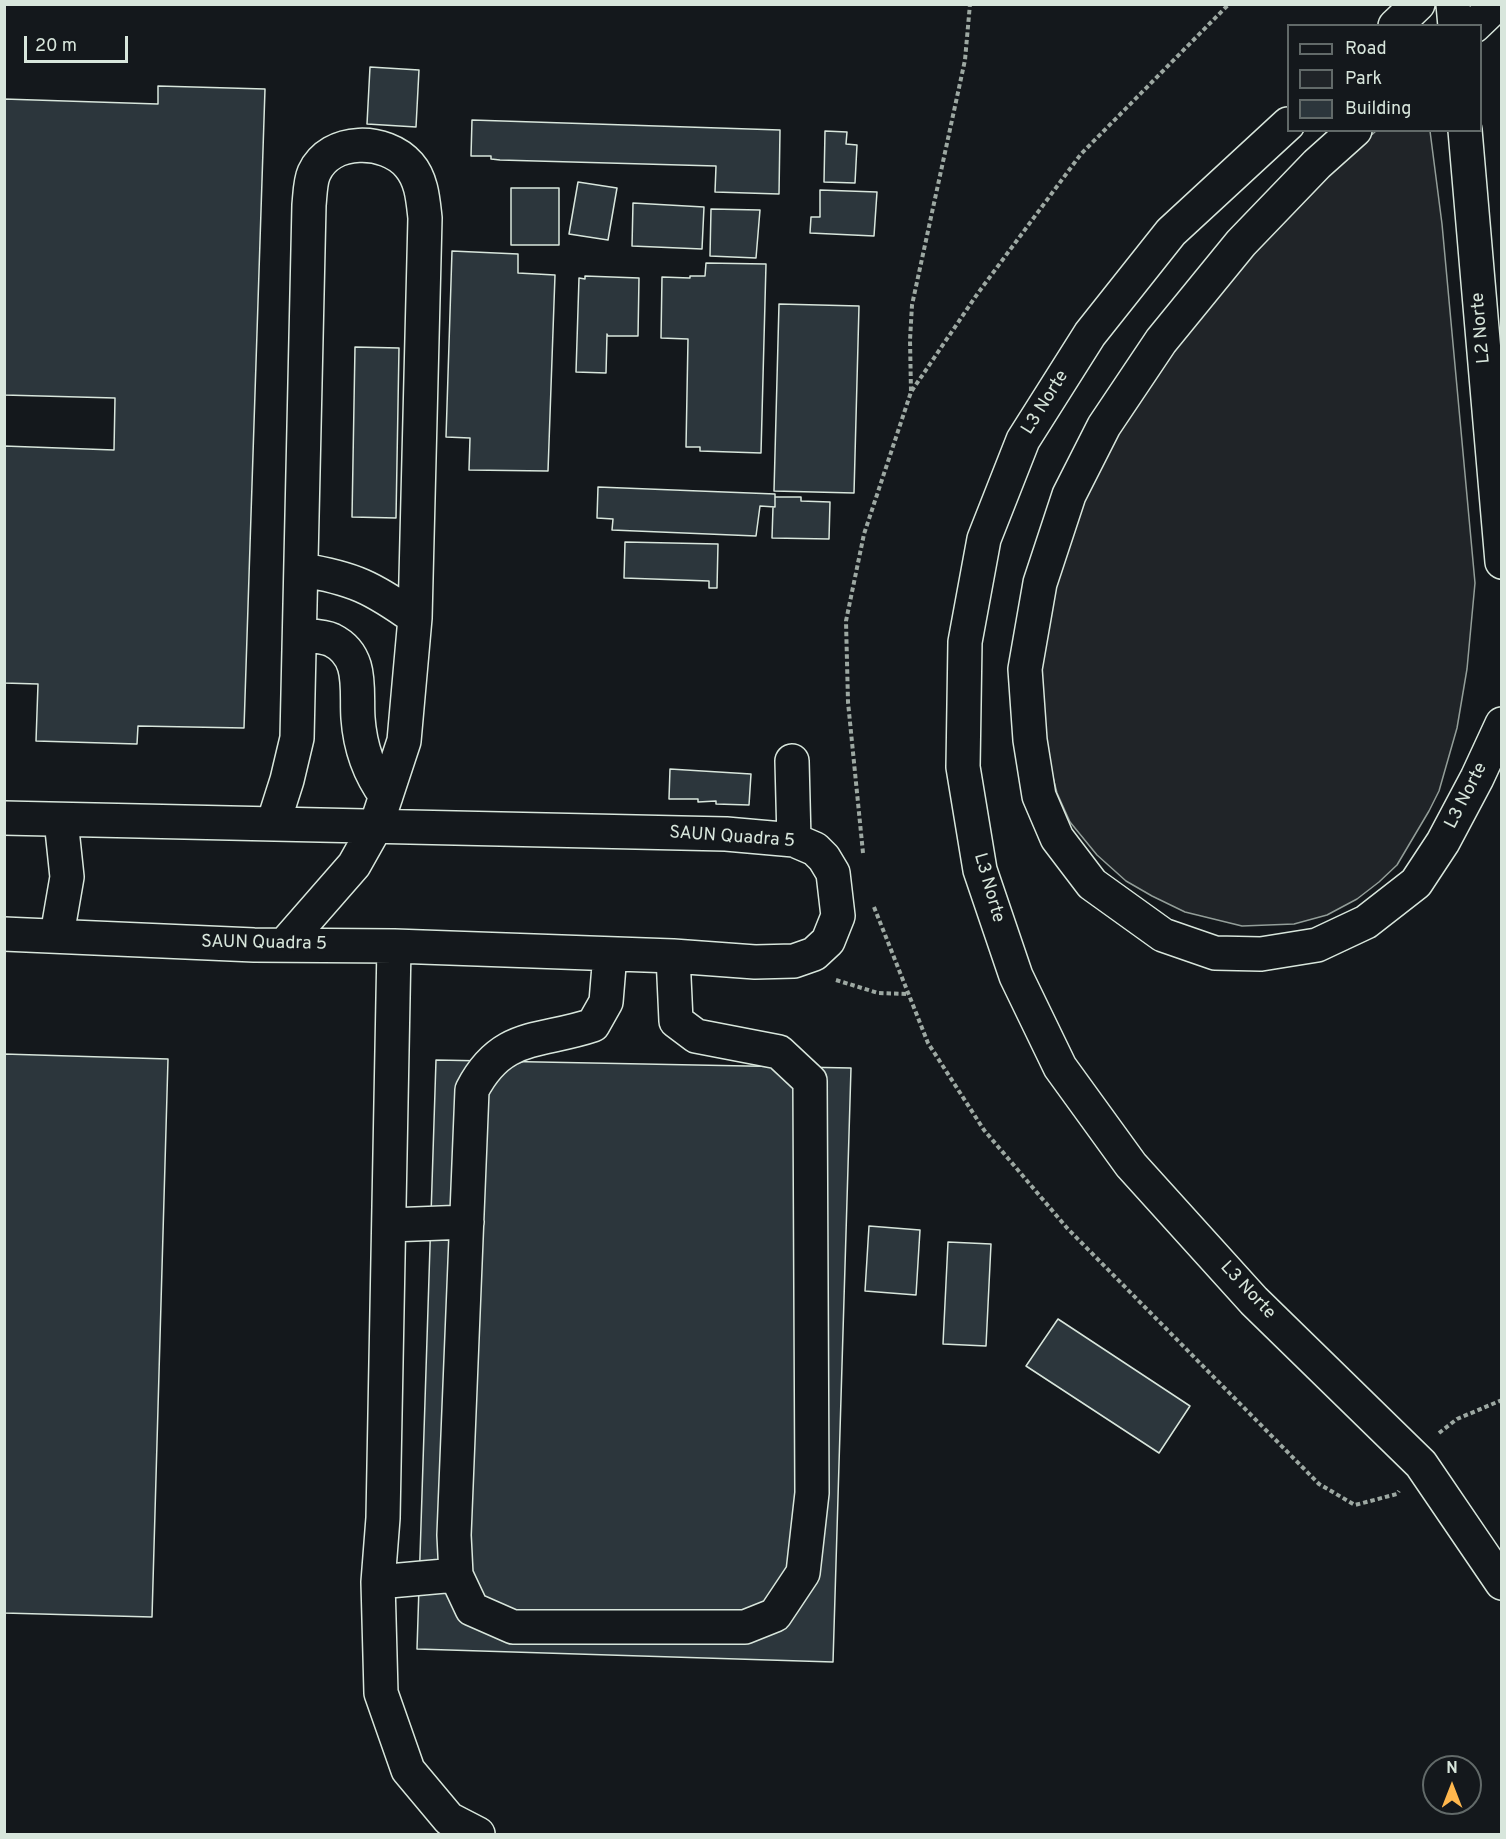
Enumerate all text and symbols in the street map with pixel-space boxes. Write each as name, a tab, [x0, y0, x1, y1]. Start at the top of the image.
scale bar	[27, 24, 130, 62]
legend	[1287, 24, 1482, 132]
text: 20 m	[35, 35, 77, 58]
text: Road	[1345, 38, 1387, 61]
text: Park	[1345, 68, 1382, 91]
text: Building	[1345, 98, 1411, 121]
street label: L2 Norte	[1468, 291, 1496, 365]
street label: L3 Norte	[1018, 367, 1074, 439]
street label: L3 Norte	[1441, 759, 1493, 833]
street label: SAUN Quadra 5	[668, 823, 796, 853]
street label: L3 Norte	[968, 851, 1008, 925]
street label: SAUN Quadra 5	[201, 932, 327, 956]
street label: L3 Norte	[1215, 1258, 1279, 1324]
north arrow	[1422, 1755, 1482, 1815]
text: N	[1446, 1759, 1458, 1779]

